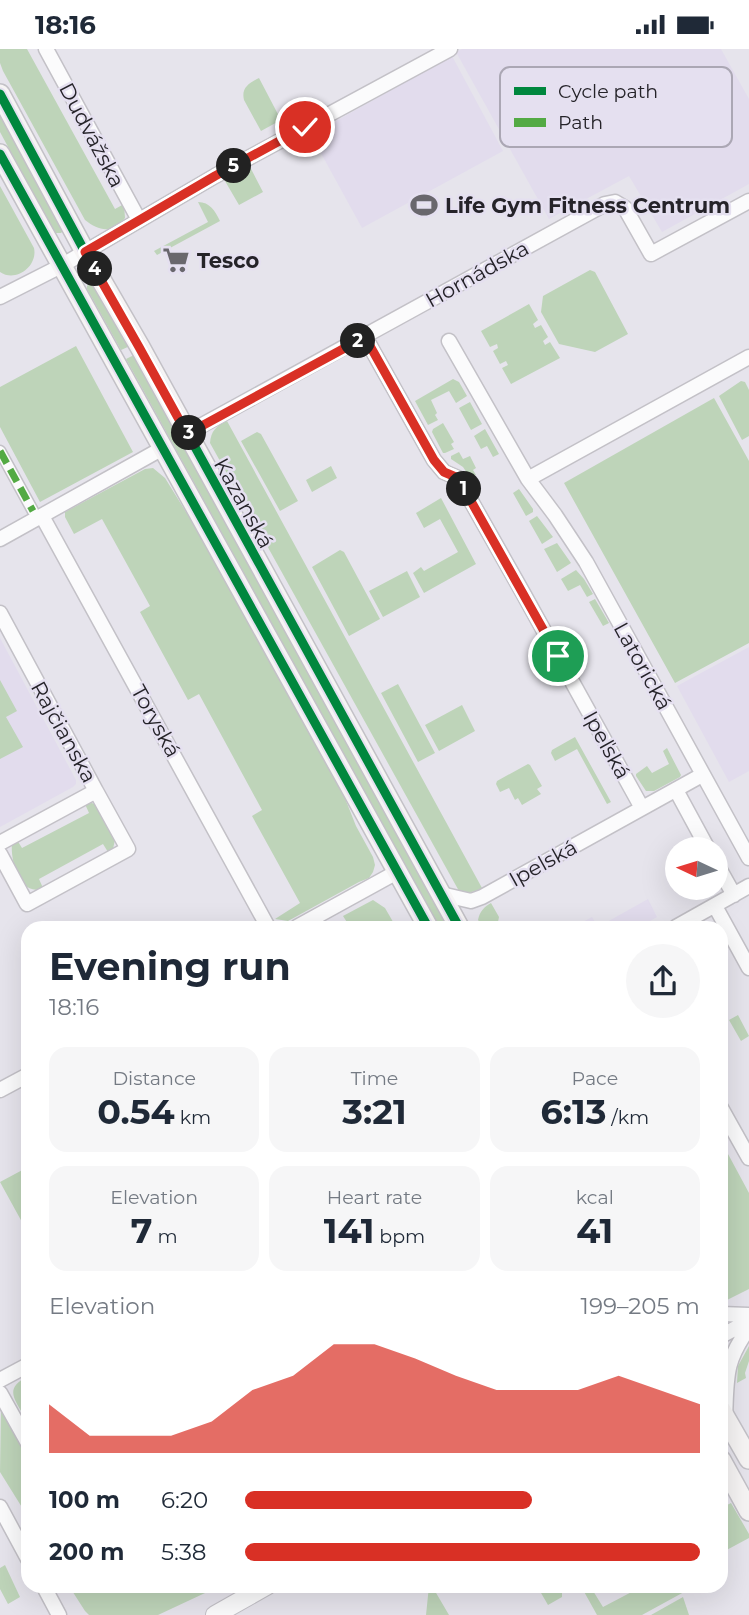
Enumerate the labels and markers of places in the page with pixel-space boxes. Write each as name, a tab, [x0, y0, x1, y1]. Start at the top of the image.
pin	[275, 97, 335, 157]
pin: 5	[216, 149, 252, 183]
sports icon: Life Gym Fitness Centrum	[409, 190, 439, 220]
place label: Life Gym Fitness Centrum	[445, 193, 730, 218]
supermarket icon: Tesco	[161, 245, 191, 275]
place label: Tesco	[197, 248, 259, 273]
pin: 4	[78, 251, 112, 287]
pin: 2	[340, 323, 376, 359]
pin: 3	[172, 415, 206, 451]
pin: 1	[447, 471, 482, 507]
pin	[528, 626, 588, 686]

